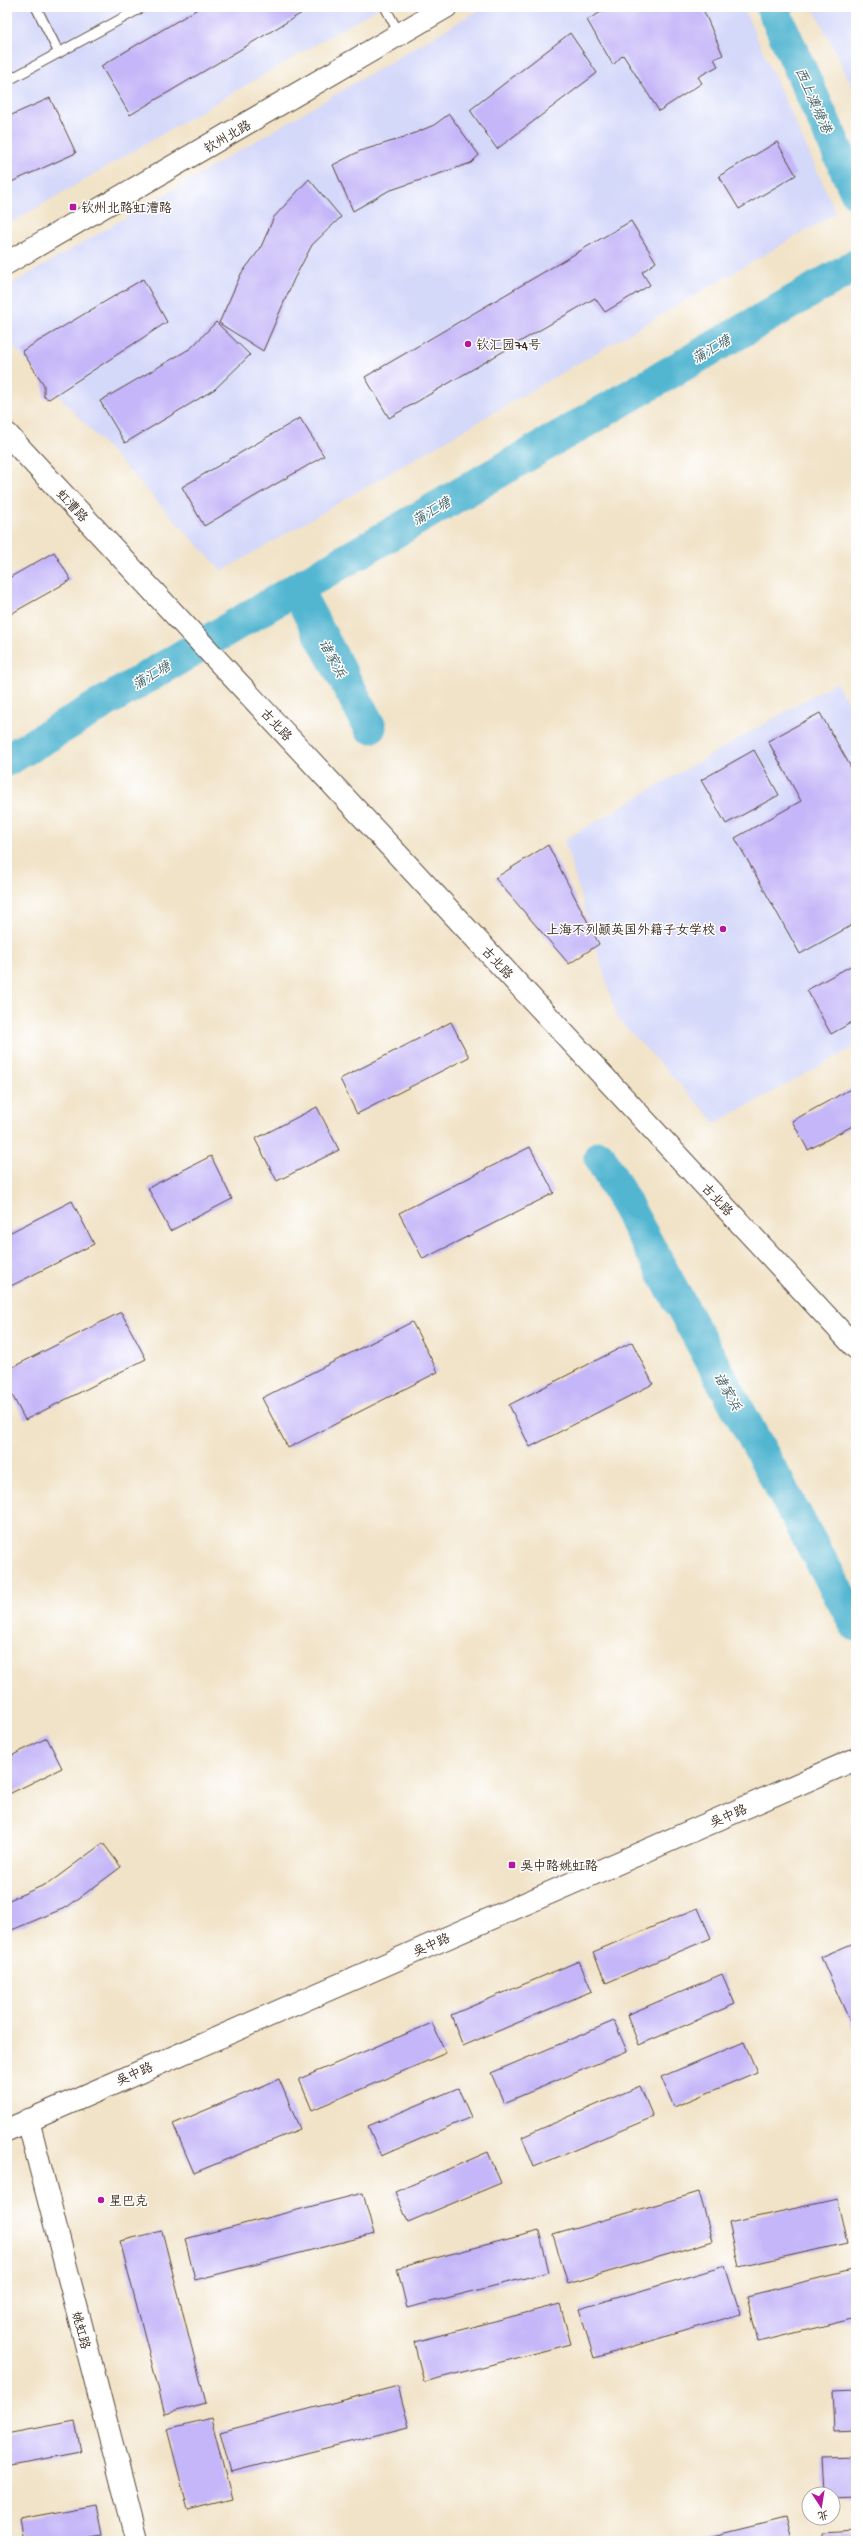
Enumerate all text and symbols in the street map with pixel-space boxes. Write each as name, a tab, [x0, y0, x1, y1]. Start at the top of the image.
water label: 西上澳塘港	[790, 65, 835, 138]
street label: 钦州北路	[201, 118, 255, 158]
place label: 钦州北路虹漕路	[81, 201, 172, 217]
marker: 钦州北路虹漕路	[68, 202, 78, 212]
water label: 蒲汇塘	[689, 331, 736, 369]
place label: 钦汇园74号	[476, 338, 541, 354]
marker: 钦汇园74号	[463, 339, 473, 349]
street label: 虹漕路	[52, 487, 91, 526]
water label: 蒲汇塘	[409, 493, 456, 531]
water label: 诸家浜	[313, 636, 350, 683]
water label: 蒲汇塘	[129, 657, 176, 695]
street label: 古北路	[256, 706, 295, 745]
place label: 上海不列颠英国外籍子女学校	[546, 922, 715, 939]
marker: 上海不列颠英国外籍子女学校	[718, 924, 728, 934]
street label: 古北路	[477, 944, 516, 983]
street label: 古北路	[697, 1181, 736, 1220]
water label: 诸家浜	[708, 1369, 745, 1416]
street label: 吴中路	[708, 1802, 750, 1832]
place label: 吴中路姚虹路	[520, 1859, 598, 1875]
marker: 吴中路姚虹路	[507, 1860, 517, 1870]
street label: 吴中路	[411, 1931, 453, 1961]
street label: 吴中路	[114, 2060, 156, 2090]
place label: 星巴克	[109, 2194, 148, 2210]
marker: 星巴克	[96, 2195, 106, 2205]
street label: 姚虹路	[67, 2310, 93, 2351]
north arrow	[801, 2486, 841, 2526]
text: 北	[816, 2507, 829, 2521]

